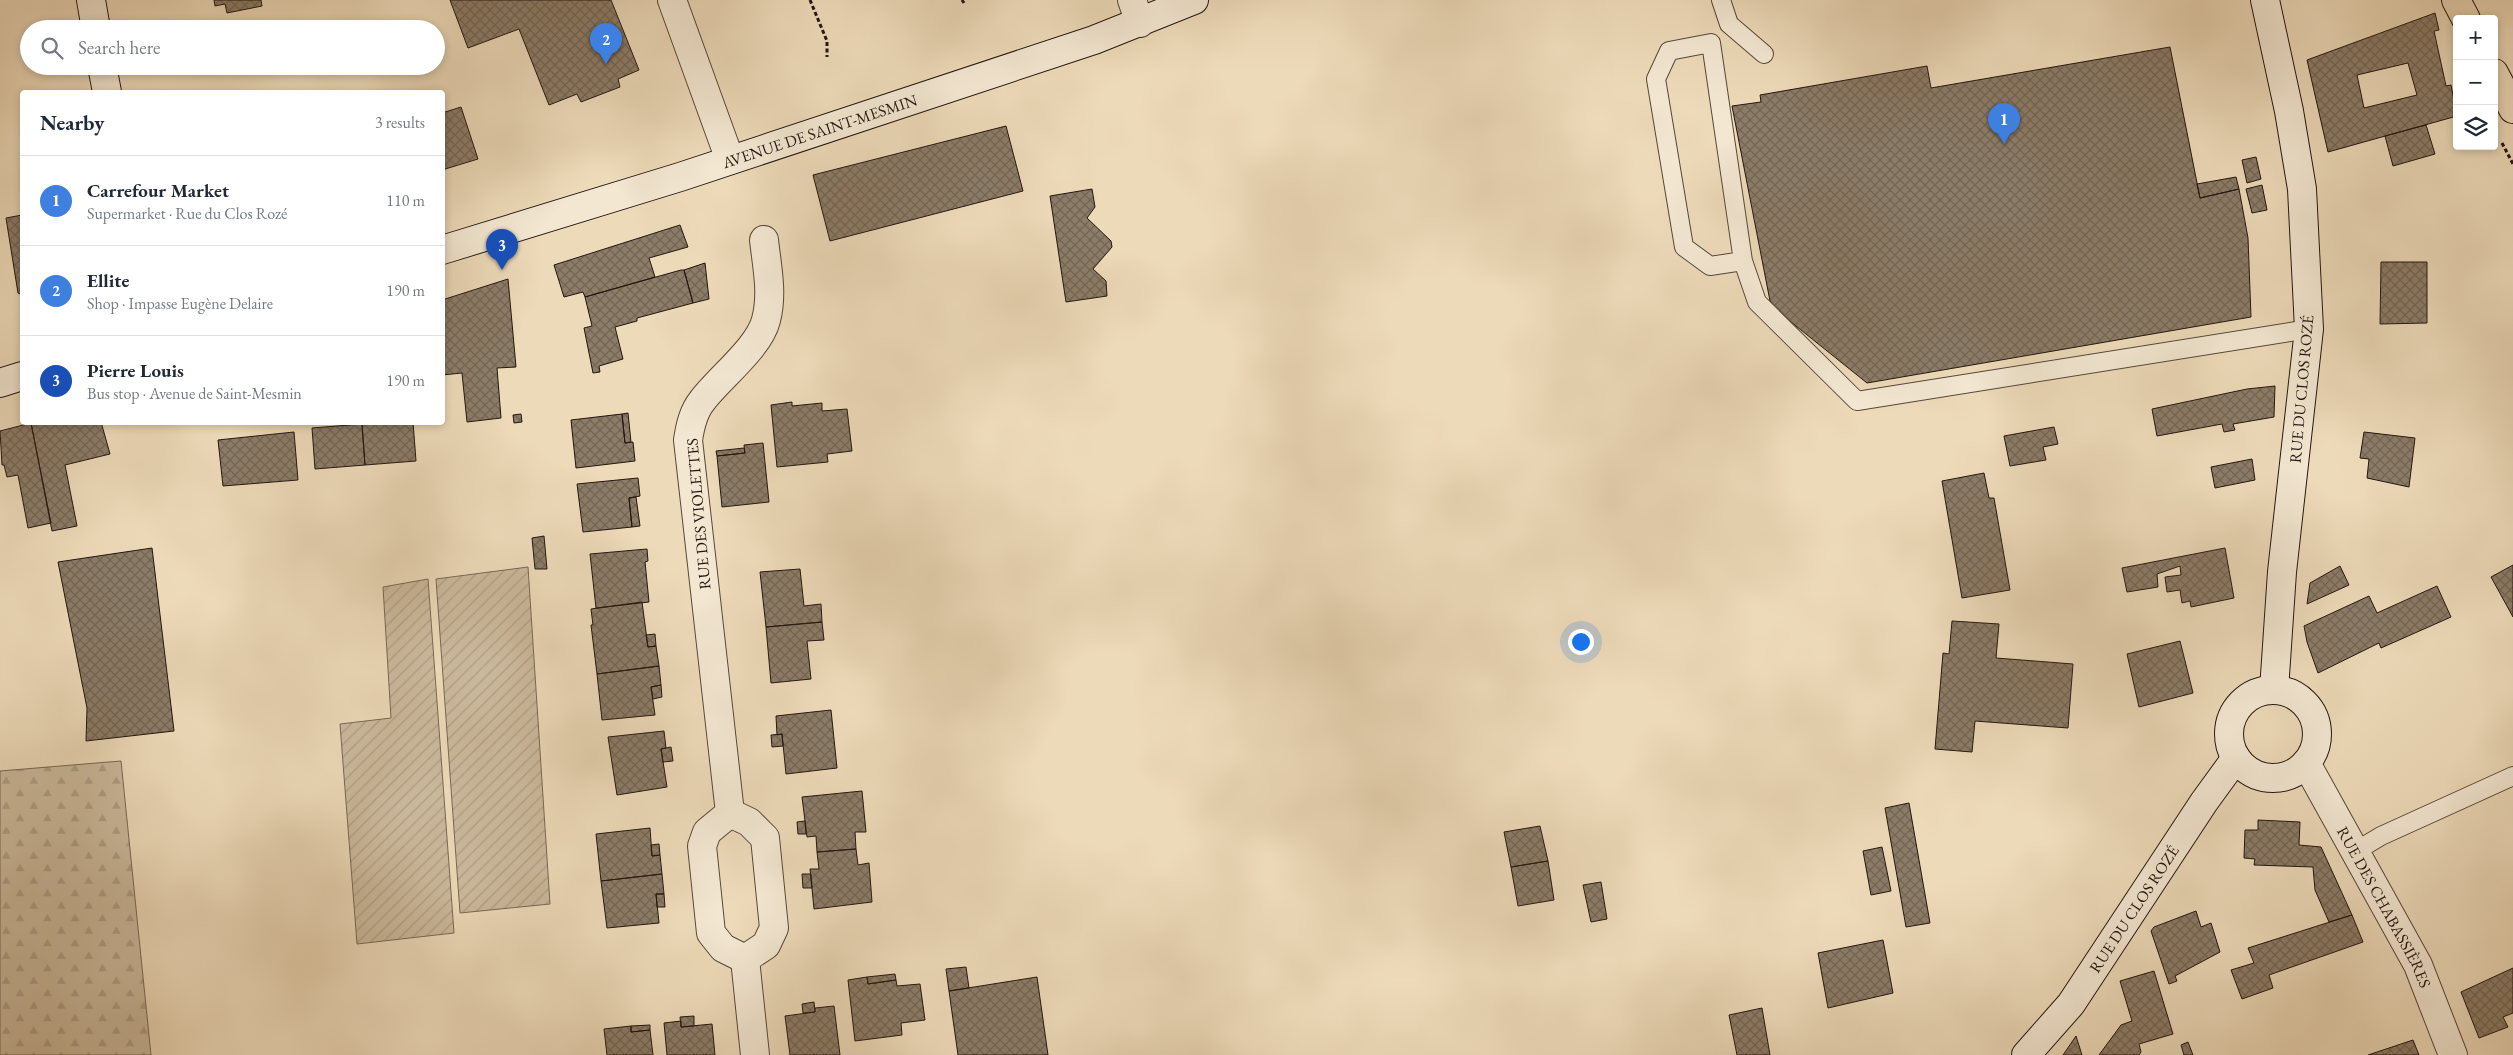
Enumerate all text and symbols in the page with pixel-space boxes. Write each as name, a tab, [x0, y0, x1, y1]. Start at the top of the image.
map controls	[2453, 15, 2498, 150]
button: +	[2453, 15, 2498, 60]
search box	[20, 20, 445, 75]
pin: 2	[590, 23, 622, 64]
icon: search	[38, 34, 66, 62]
text: Search here	[78, 35, 160, 60]
button: −	[2453, 60, 2498, 105]
street label: AVENUE DE SAINT-MESMIN	[719, 89, 920, 174]
pin: 1	[1988, 103, 2020, 144]
button: layers	[2453, 105, 2498, 150]
text: Nearby	[40, 109, 104, 136]
text: 3 results	[375, 112, 425, 133]
text: Carrefour Market	[87, 178, 229, 203]
text: 1	[52, 190, 60, 211]
text: 110 m	[386, 190, 425, 211]
text: Supermarket · Rue du Clos Rozé	[87, 203, 287, 224]
pin: 3	[486, 229, 518, 270]
text: Ellite	[87, 268, 129, 293]
text: 2	[52, 280, 60, 301]
text: 190 m	[386, 280, 425, 301]
text: Shop · Impasse Eugène Delaire	[87, 293, 273, 314]
street label: RUE DU CLOS ROZÉ	[2285, 314, 2318, 464]
text: Pierre Louis	[87, 358, 184, 383]
text: 3	[52, 370, 60, 391]
text: 190 m	[386, 370, 425, 391]
text: Bus stop · Avenue de Saint-Mesmin	[87, 383, 302, 404]
street label: RUE DES VIOLETTES	[681, 437, 716, 591]
your location	[1568, 629, 1594, 655]
street label: RUE DES CHABASSIÈRES	[2332, 823, 2436, 991]
street label: RUE DU CLOS ROZÉ	[2084, 841, 2184, 977]

